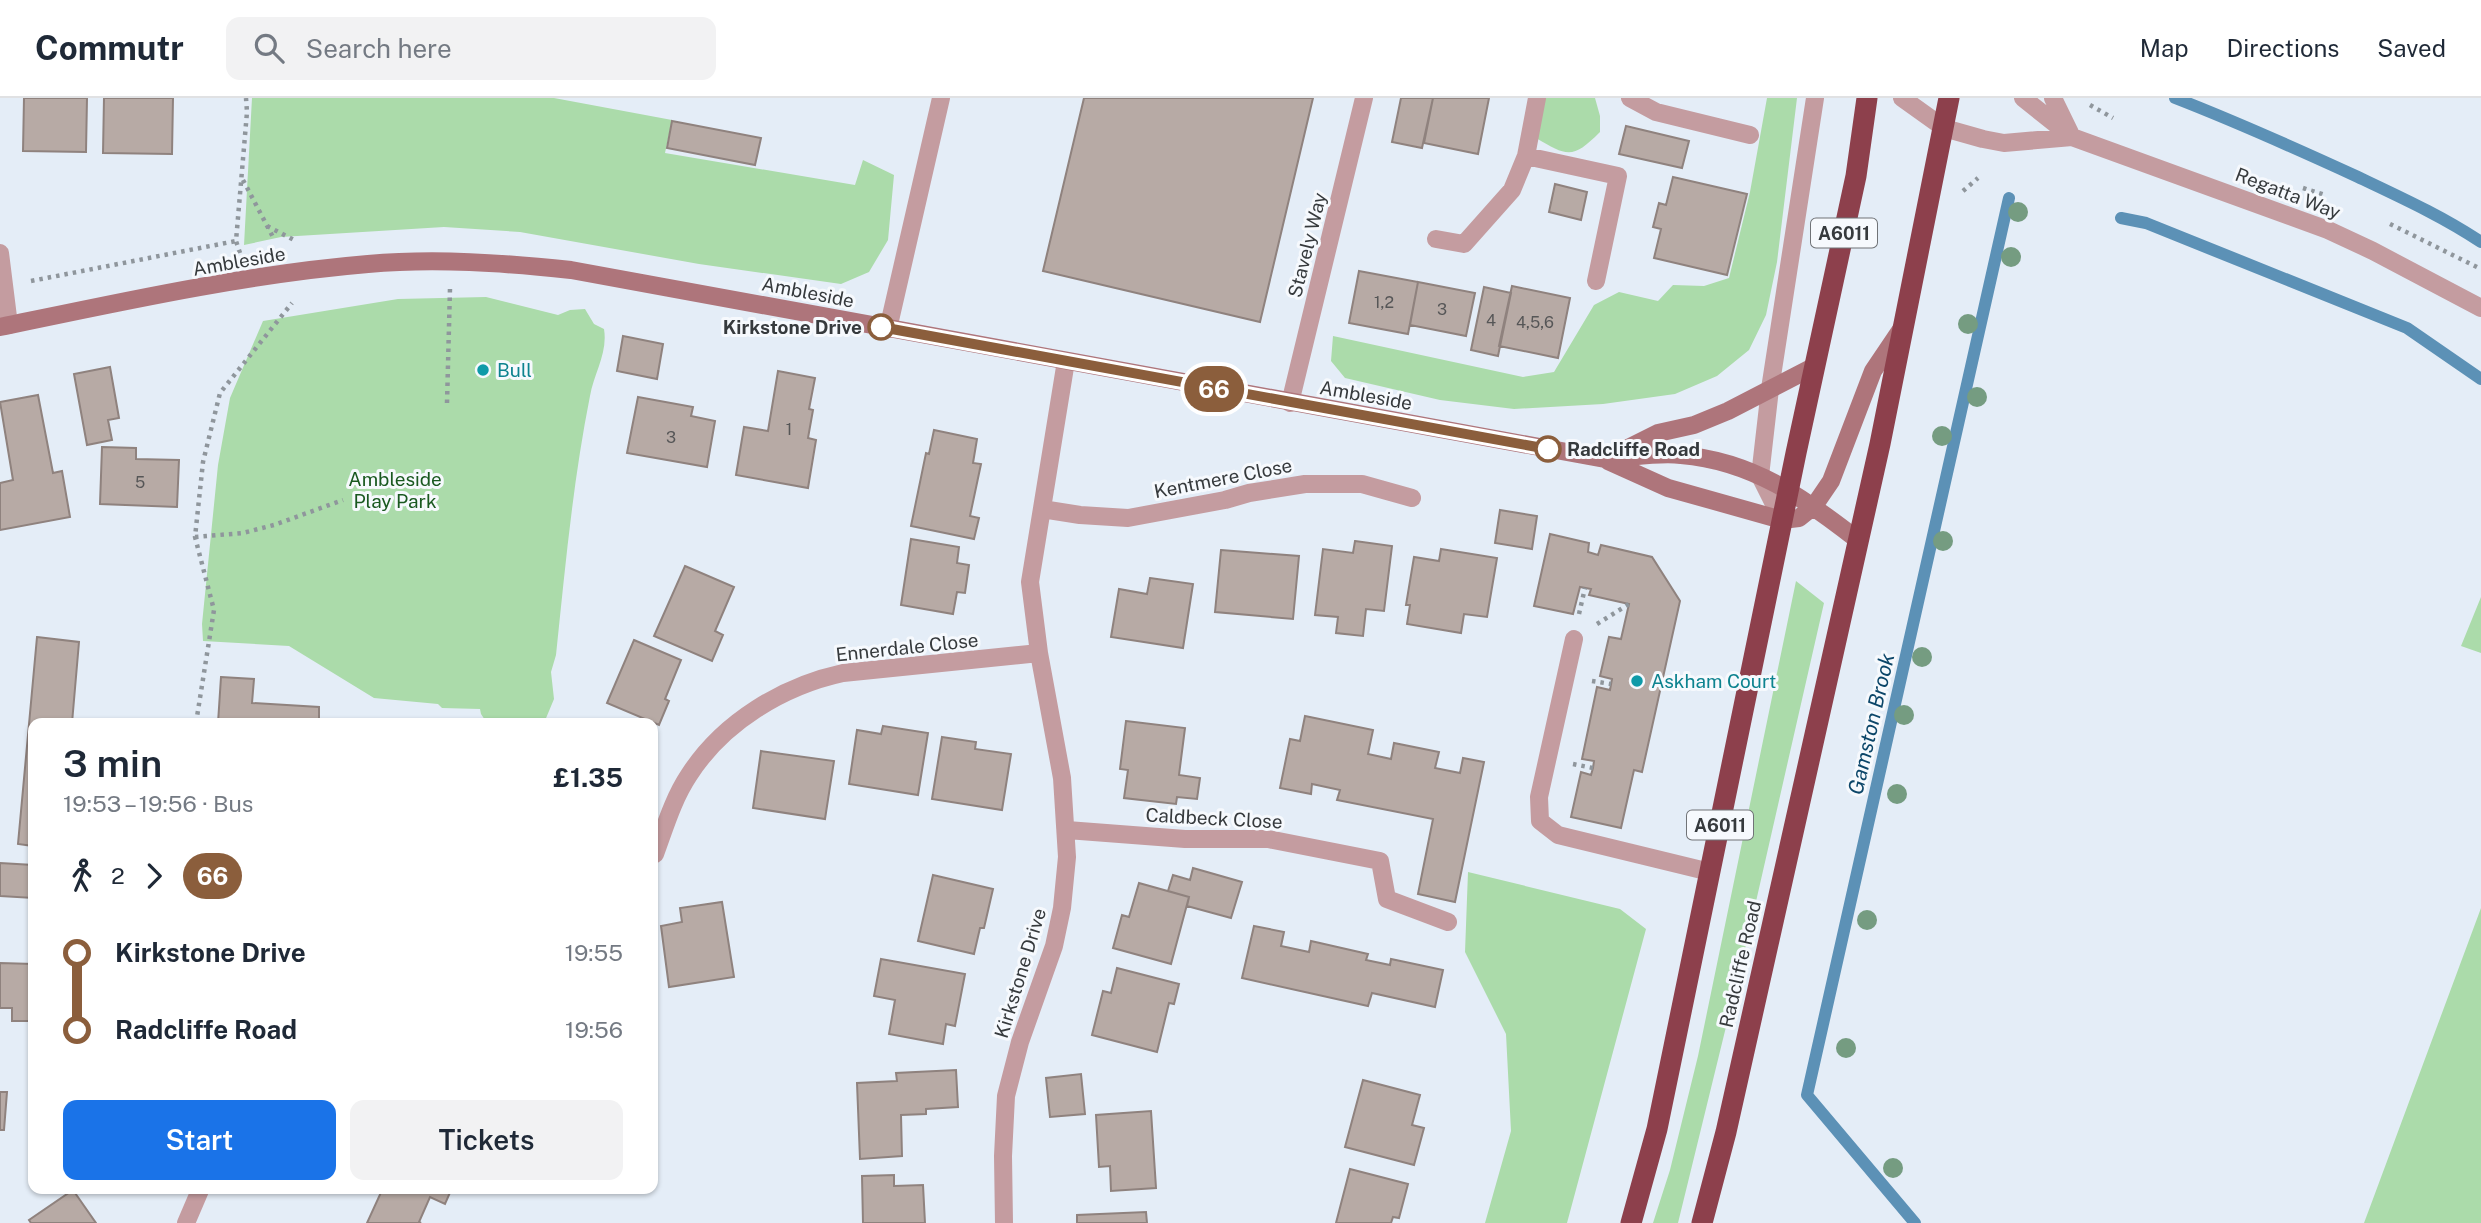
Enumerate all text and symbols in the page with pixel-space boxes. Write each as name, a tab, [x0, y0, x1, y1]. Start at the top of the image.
search box	[226, 17, 716, 80]
text: Commutr	[35, 29, 184, 67]
icon: search	[250, 29, 288, 67]
text: Search here	[306, 33, 452, 64]
text: Map	[2140, 34, 2189, 62]
text: Directions	[2227, 34, 2339, 62]
text: Saved	[2377, 34, 2446, 62]
street label: Regatta Way	[2232, 163, 2344, 223]
street label: Stavely Way	[1283, 190, 1331, 300]
road number: A6011	[1811, 218, 1877, 248]
street label: Ambleside	[191, 242, 287, 280]
street label: Ambleside	[760, 272, 856, 312]
house number: 1,2	[1374, 293, 1394, 312]
house number: 3	[1437, 300, 1447, 319]
house number: 4	[1486, 311, 1496, 330]
house number: 4,5,6	[1516, 313, 1554, 332]
marker: Kirkstone Drive	[868, 314, 894, 340]
place label: Kirkstone Drive	[723, 316, 862, 338]
place label: Bull	[497, 359, 532, 381]
marker: Bull	[475, 362, 491, 378]
line badge: 66	[1182, 366, 1246, 412]
text: 66	[1198, 375, 1230, 403]
street label: Ambleside	[1318, 376, 1414, 414]
house number: 1	[786, 420, 792, 439]
house number: 3	[666, 428, 676, 447]
marker: Radcliffe Road	[1535, 436, 1561, 462]
place label: Radcliffe Road	[1567, 438, 1700, 460]
street label: Kentmere Close	[1152, 454, 1294, 502]
park label: Ambleside Play Park	[348, 468, 442, 512]
house number: 5	[135, 473, 145, 492]
street label: Ennerdale Close	[835, 629, 979, 665]
water label: Gamston Brook	[1843, 650, 1900, 797]
place label: Askham Court	[1651, 670, 1776, 692]
marker: Askham Court	[1629, 673, 1645, 689]
text: 3 min	[63, 741, 162, 786]
text: £1.35	[553, 762, 623, 793]
text: 19:53 – 19:56 · Bus	[63, 790, 253, 817]
street label: Caldbeck Close	[1145, 803, 1283, 833]
road number: A6011	[1687, 810, 1753, 840]
icon: walk	[63, 857, 101, 895]
icon: forward	[135, 857, 173, 895]
text: 2	[111, 862, 125, 889]
text: 66	[197, 862, 228, 890]
street label: Radcliffe Road	[1715, 898, 1765, 1030]
street label: Kirkstone Drive	[990, 905, 1050, 1041]
text: Kirkstone Drive	[115, 937, 306, 968]
text: 19:55	[565, 939, 623, 966]
text: Radcliffe Road	[115, 1014, 297, 1045]
text: 19:56	[565, 1016, 623, 1043]
button: Start	[63, 1100, 336, 1180]
button: Tickets	[350, 1100, 623, 1180]

